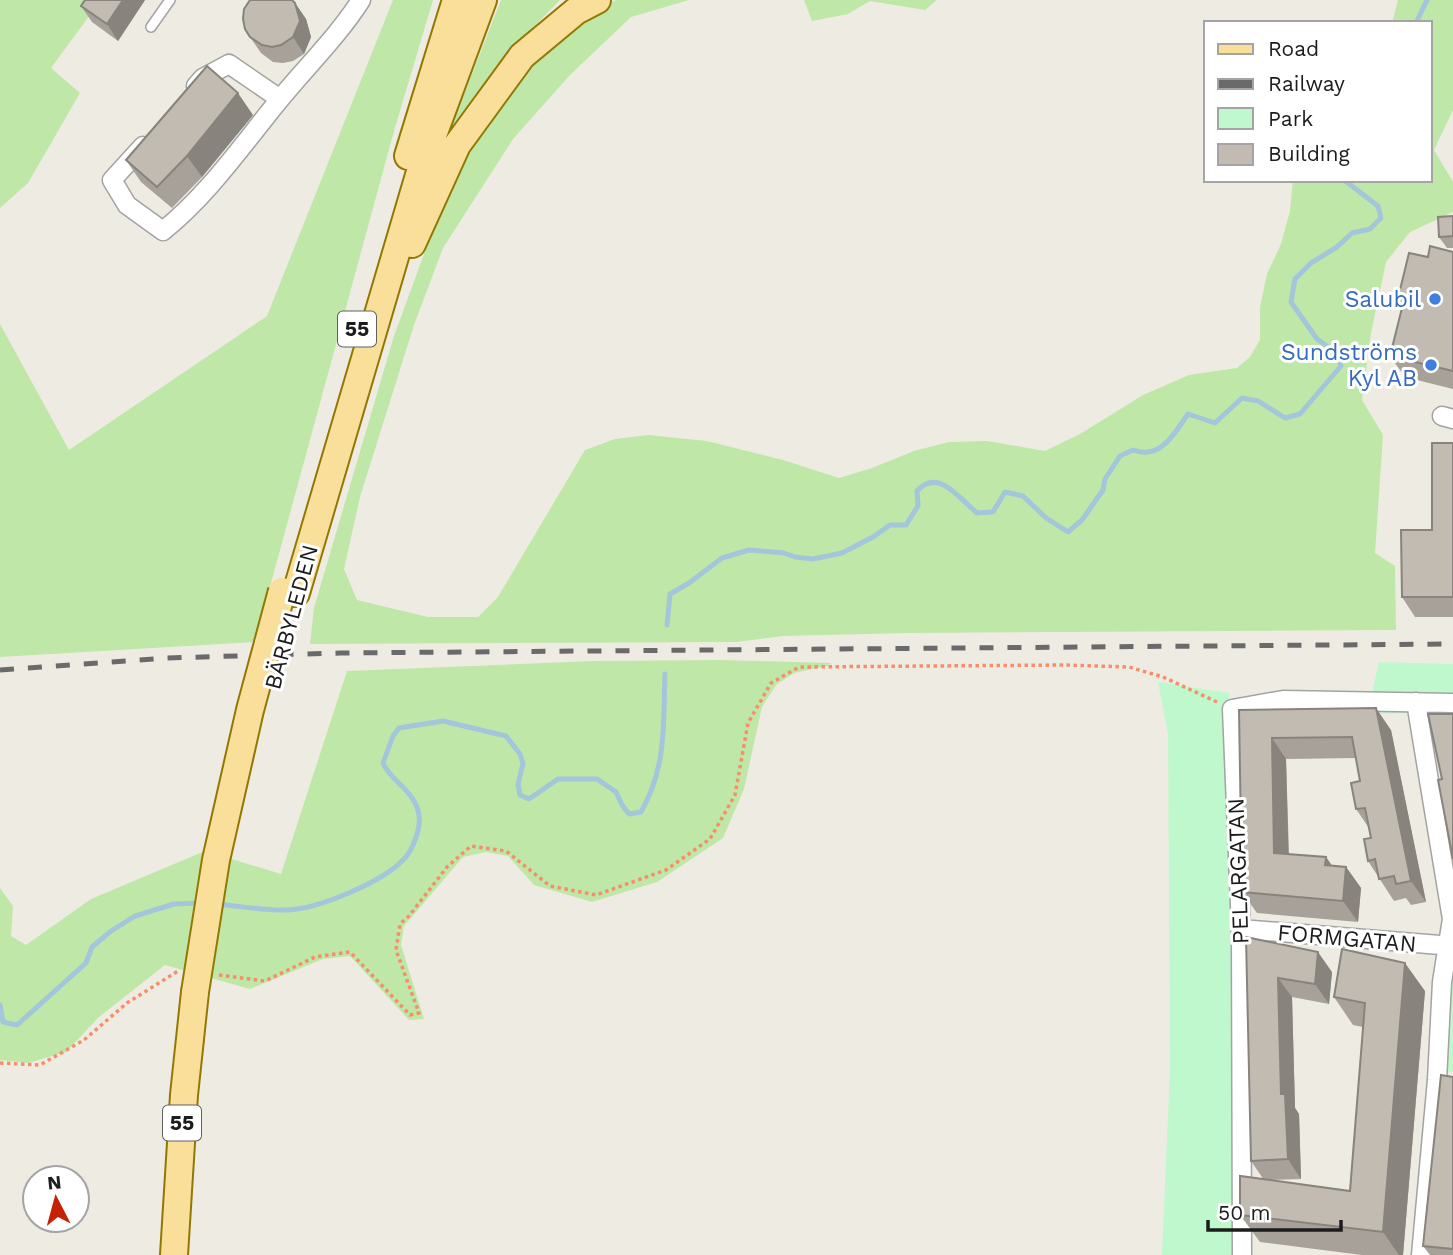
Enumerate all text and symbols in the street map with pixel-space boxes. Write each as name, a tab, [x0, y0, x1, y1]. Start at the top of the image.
legend	[1204, 21, 1432, 182]
text: Road	[1268, 36, 1319, 61]
text: Railway	[1268, 71, 1345, 96]
text: Park	[1268, 106, 1313, 131]
text: Building	[1268, 141, 1350, 166]
place label: Salubil	[1345, 286, 1421, 313]
marker: Salubil	[1427, 291, 1443, 307]
road number: 55	[338, 312, 376, 346]
place label: Sundströms Kyl AB	[1281, 339, 1417, 392]
marker: Sundströms Kyl AB	[1423, 357, 1439, 373]
street label: BÄRBYLEDEN	[259, 542, 324, 693]
street label: PELARGATAN	[1222, 797, 1255, 945]
street label: FORMGATAN	[1276, 919, 1418, 958]
road number: 55	[163, 1106, 201, 1140]
north arrow	[21, 1164, 91, 1234]
text: N	[46, 1170, 62, 1195]
scale bar	[1208, 1188, 1341, 1232]
text: 50 m	[1218, 1200, 1270, 1225]

